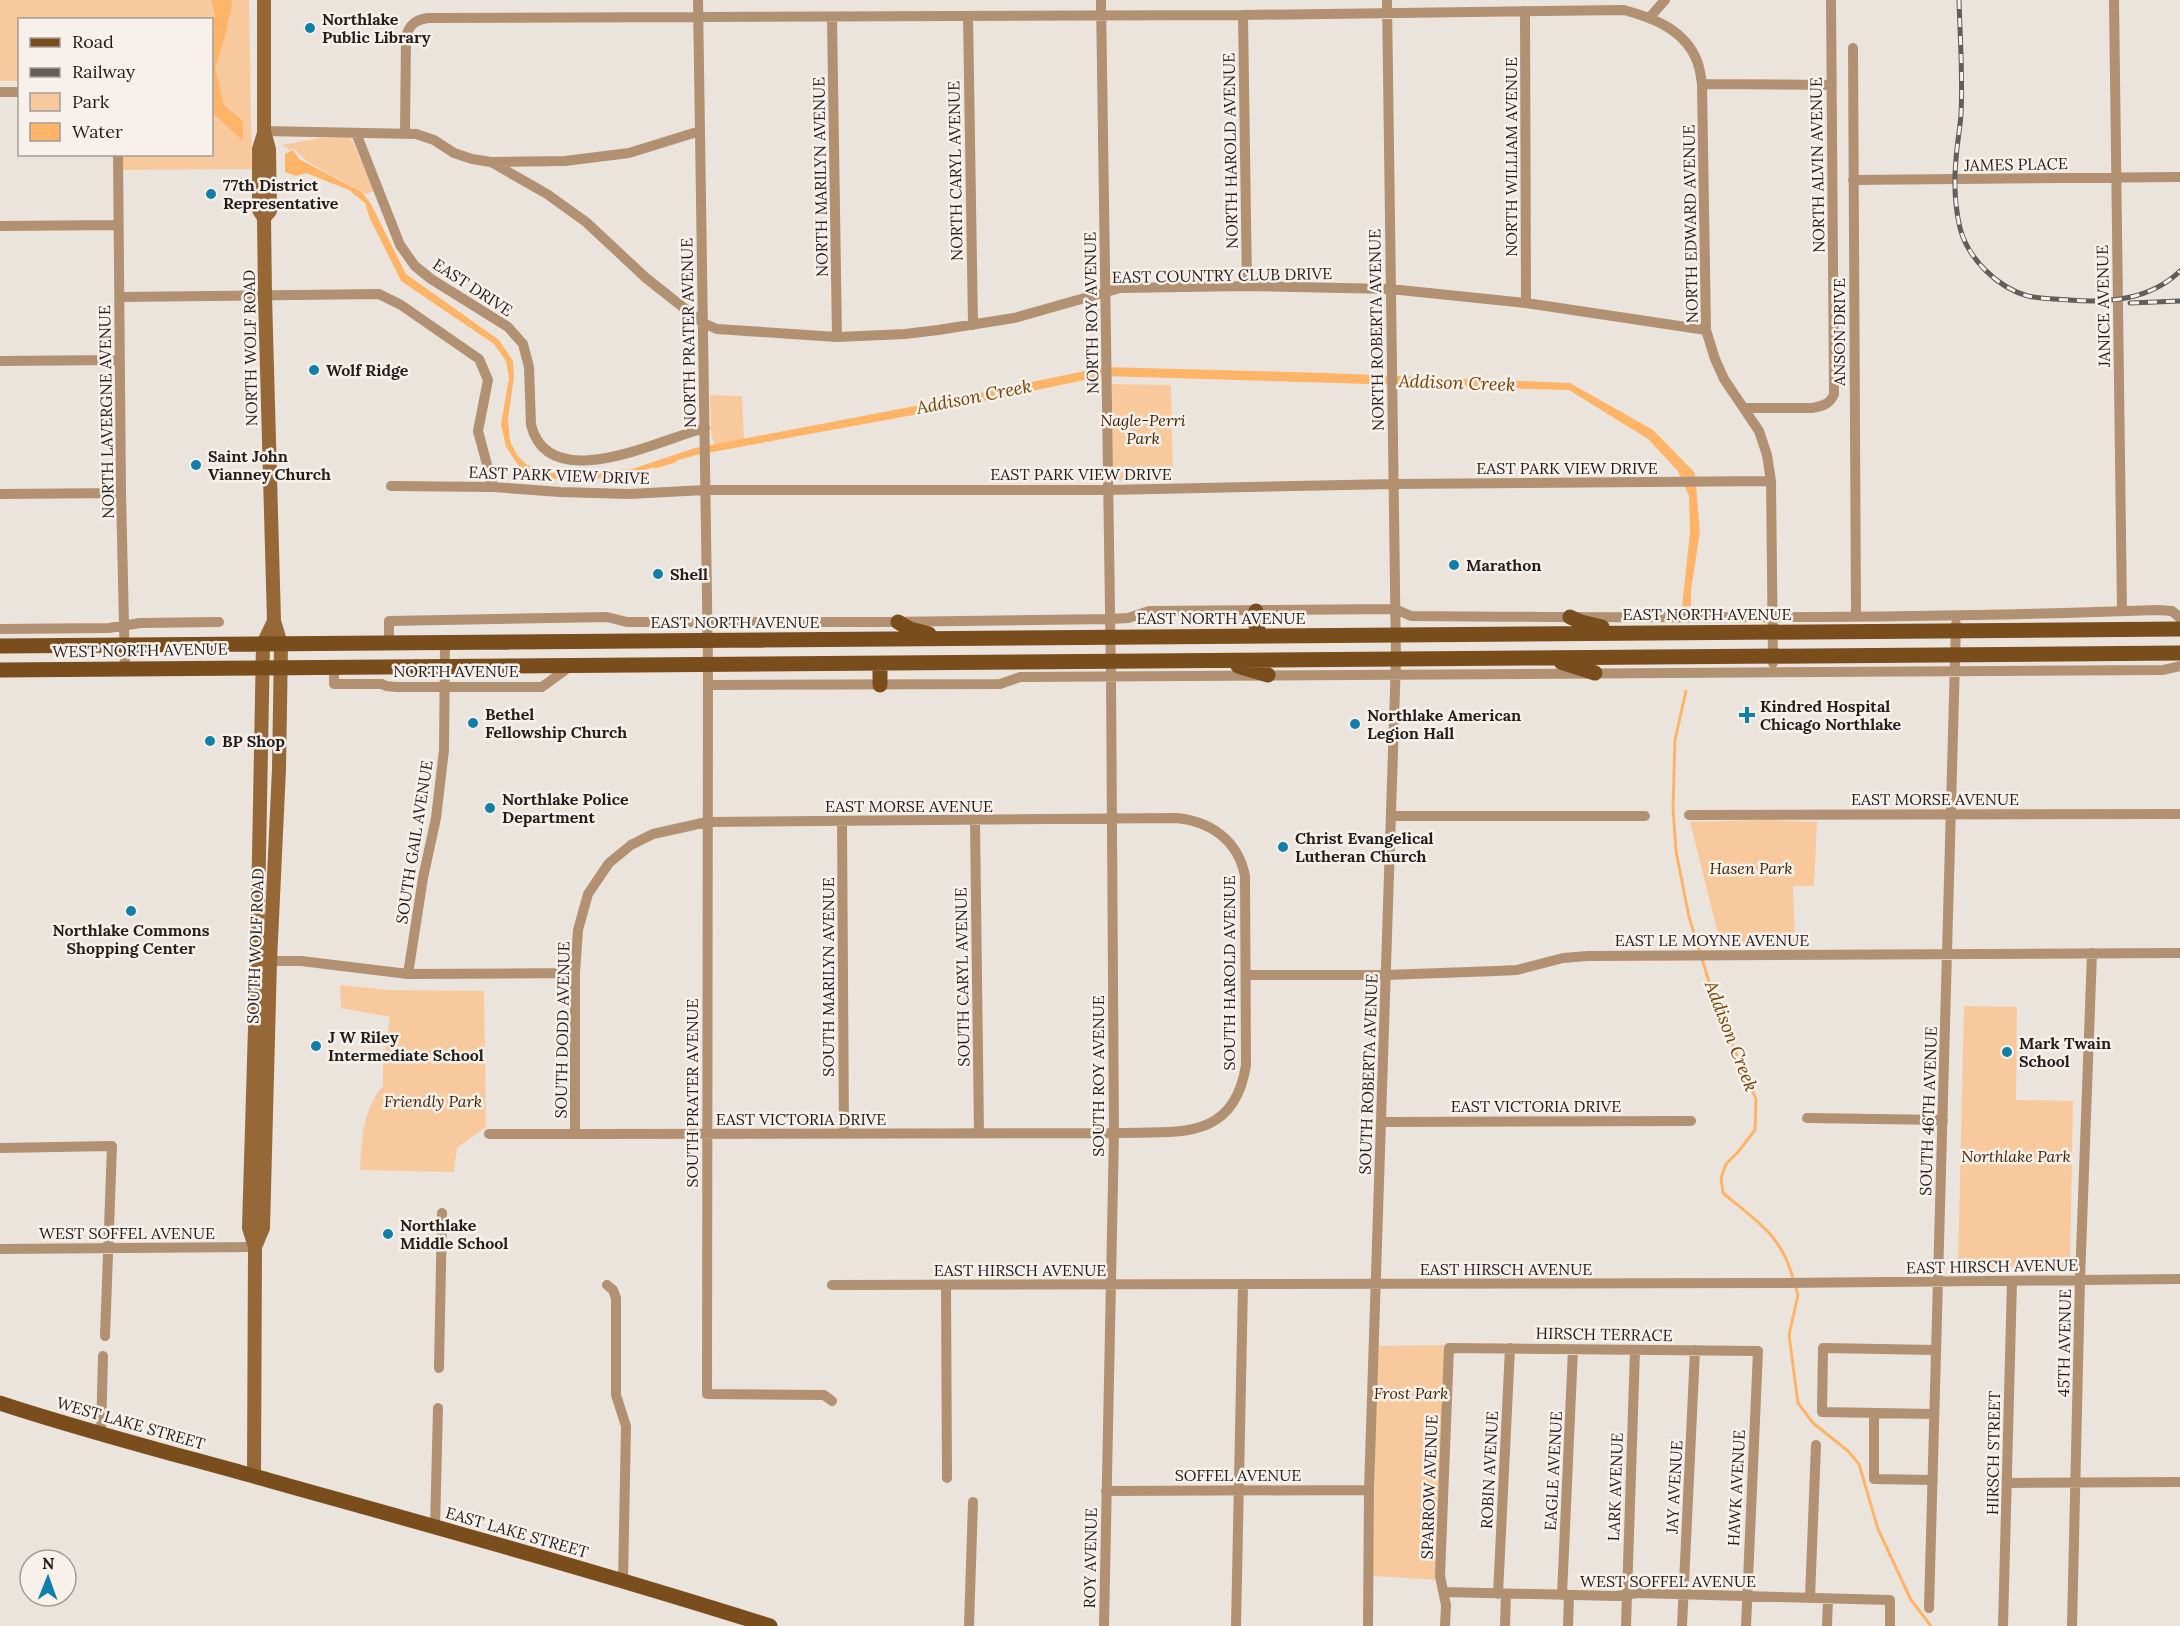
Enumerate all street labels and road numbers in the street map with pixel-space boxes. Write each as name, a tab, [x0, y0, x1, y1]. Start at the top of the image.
street label: NORTH HAROLD AVENUE	[1218, 53, 1242, 249]
street label: NORTH WILLIAM AVENUE	[1501, 57, 1521, 257]
street label: NORTH MARILYN AVENUE	[808, 77, 832, 277]
street label: NORTH ALVIN AVENUE	[1805, 77, 1829, 253]
street label: NORTH CARYL AVENUE	[943, 81, 967, 261]
street label: NORTH EDWARD AVENUE	[1678, 124, 1702, 323]
street label: JAMES PLACE	[1963, 153, 2068, 175]
street label: NORTH ROBERTA AVENUE	[1364, 229, 1388, 431]
street label: NORTH ROY AVENUE	[1080, 232, 1102, 394]
street label: NORTH PRATER AVENUE	[676, 238, 700, 428]
street label: JANICE AVENUE	[2092, 245, 2114, 368]
street label: EAST DRIVE	[429, 254, 517, 320]
street label: EAST COUNTRY CLUB DRIVE	[1112, 263, 1332, 287]
street label: NORTH WOLF ROAD	[239, 269, 261, 426]
street label: ANSON DRIVE	[1829, 278, 1849, 387]
street label: NORTH LAVERGNE AVENUE	[94, 305, 118, 519]
street label: EAST PARK VIEW DRIVE	[1476, 458, 1658, 478]
street label: EAST PARK VIEW DRIVE	[468, 462, 650, 488]
street label: EAST PARK VIEW DRIVE	[990, 464, 1172, 484]
street label: EAST NORTH AVENUE	[1622, 604, 1792, 624]
street label: EAST NORTH AVENUE	[1136, 608, 1306, 628]
street label: EAST NORTH AVENUE	[650, 612, 820, 632]
street label: WEST NORTH AVENUE	[52, 638, 228, 662]
street label: NORTH AVENUE	[393, 661, 519, 681]
street label: SOUTH GAIL AVENUE	[391, 759, 437, 925]
street label: EAST MORSE AVENUE	[1851, 789, 2019, 809]
street label: EAST MORSE AVENUE	[825, 796, 993, 816]
street label: SOUTH WOLF ROAD	[242, 868, 268, 1024]
street label: SOUTH HAROLD AVENUE	[1219, 875, 1239, 1071]
street label: SOUTH MARILYN AVENUE	[818, 877, 838, 1077]
street label: SOUTH CARYL AVENUE	[950, 887, 974, 1067]
street label: EAST LE MOYNE AVENUE	[1615, 930, 1809, 950]
street label: SOUTH DODD AVENUE	[550, 941, 574, 1119]
street label: SOUTH ROBERTA AVENUE	[1354, 973, 1382, 1175]
street label: SOUTH ROY AVENUE	[1088, 995, 1108, 1157]
street label: SOUTH PRATER AVENUE	[682, 998, 702, 1188]
street label: SOUTH 46TH AVENUE	[1915, 1026, 1941, 1196]
street label: EAST VICTORIA DRIVE	[1451, 1096, 1621, 1116]
street label: EAST VICTORIA DRIVE	[716, 1109, 886, 1129]
street label: WEST SOFFEL AVENUE	[39, 1223, 215, 1243]
street label: EAST HIRSCH AVENUE	[1906, 1254, 2078, 1278]
street label: EAST HIRSCH AVENUE	[1420, 1259, 1592, 1279]
street label: EAST HIRSCH AVENUE	[934, 1260, 1106, 1280]
street label: 45TH AVENUE	[2053, 1289, 2075, 1397]
street label: HIRSCH TERRACE	[1535, 1323, 1673, 1345]
street label: HIRSCH STREET	[1982, 1391, 2004, 1515]
street label: WEST LAKE STREET	[54, 1392, 208, 1454]
street label: ROBIN AVENUE	[1476, 1410, 1502, 1530]
street label: EAGLE AVENUE	[1540, 1411, 1566, 1531]
street label: SPARROW AVENUE	[1416, 1414, 1442, 1560]
street label: HAWK AVENUE	[1723, 1429, 1749, 1547]
street label: LARK AVENUE	[1603, 1432, 1627, 1542]
street label: JAY AVENUE	[1662, 1440, 1686, 1535]
street label: SOFFEL AVENUE	[1175, 1465, 1301, 1485]
street label: EAST LAKE STREET	[443, 1502, 591, 1562]
street label: ROY AVENUE	[1079, 1507, 1101, 1609]
street label: WEST SOFFEL AVENUE	[1580, 1571, 1756, 1591]

